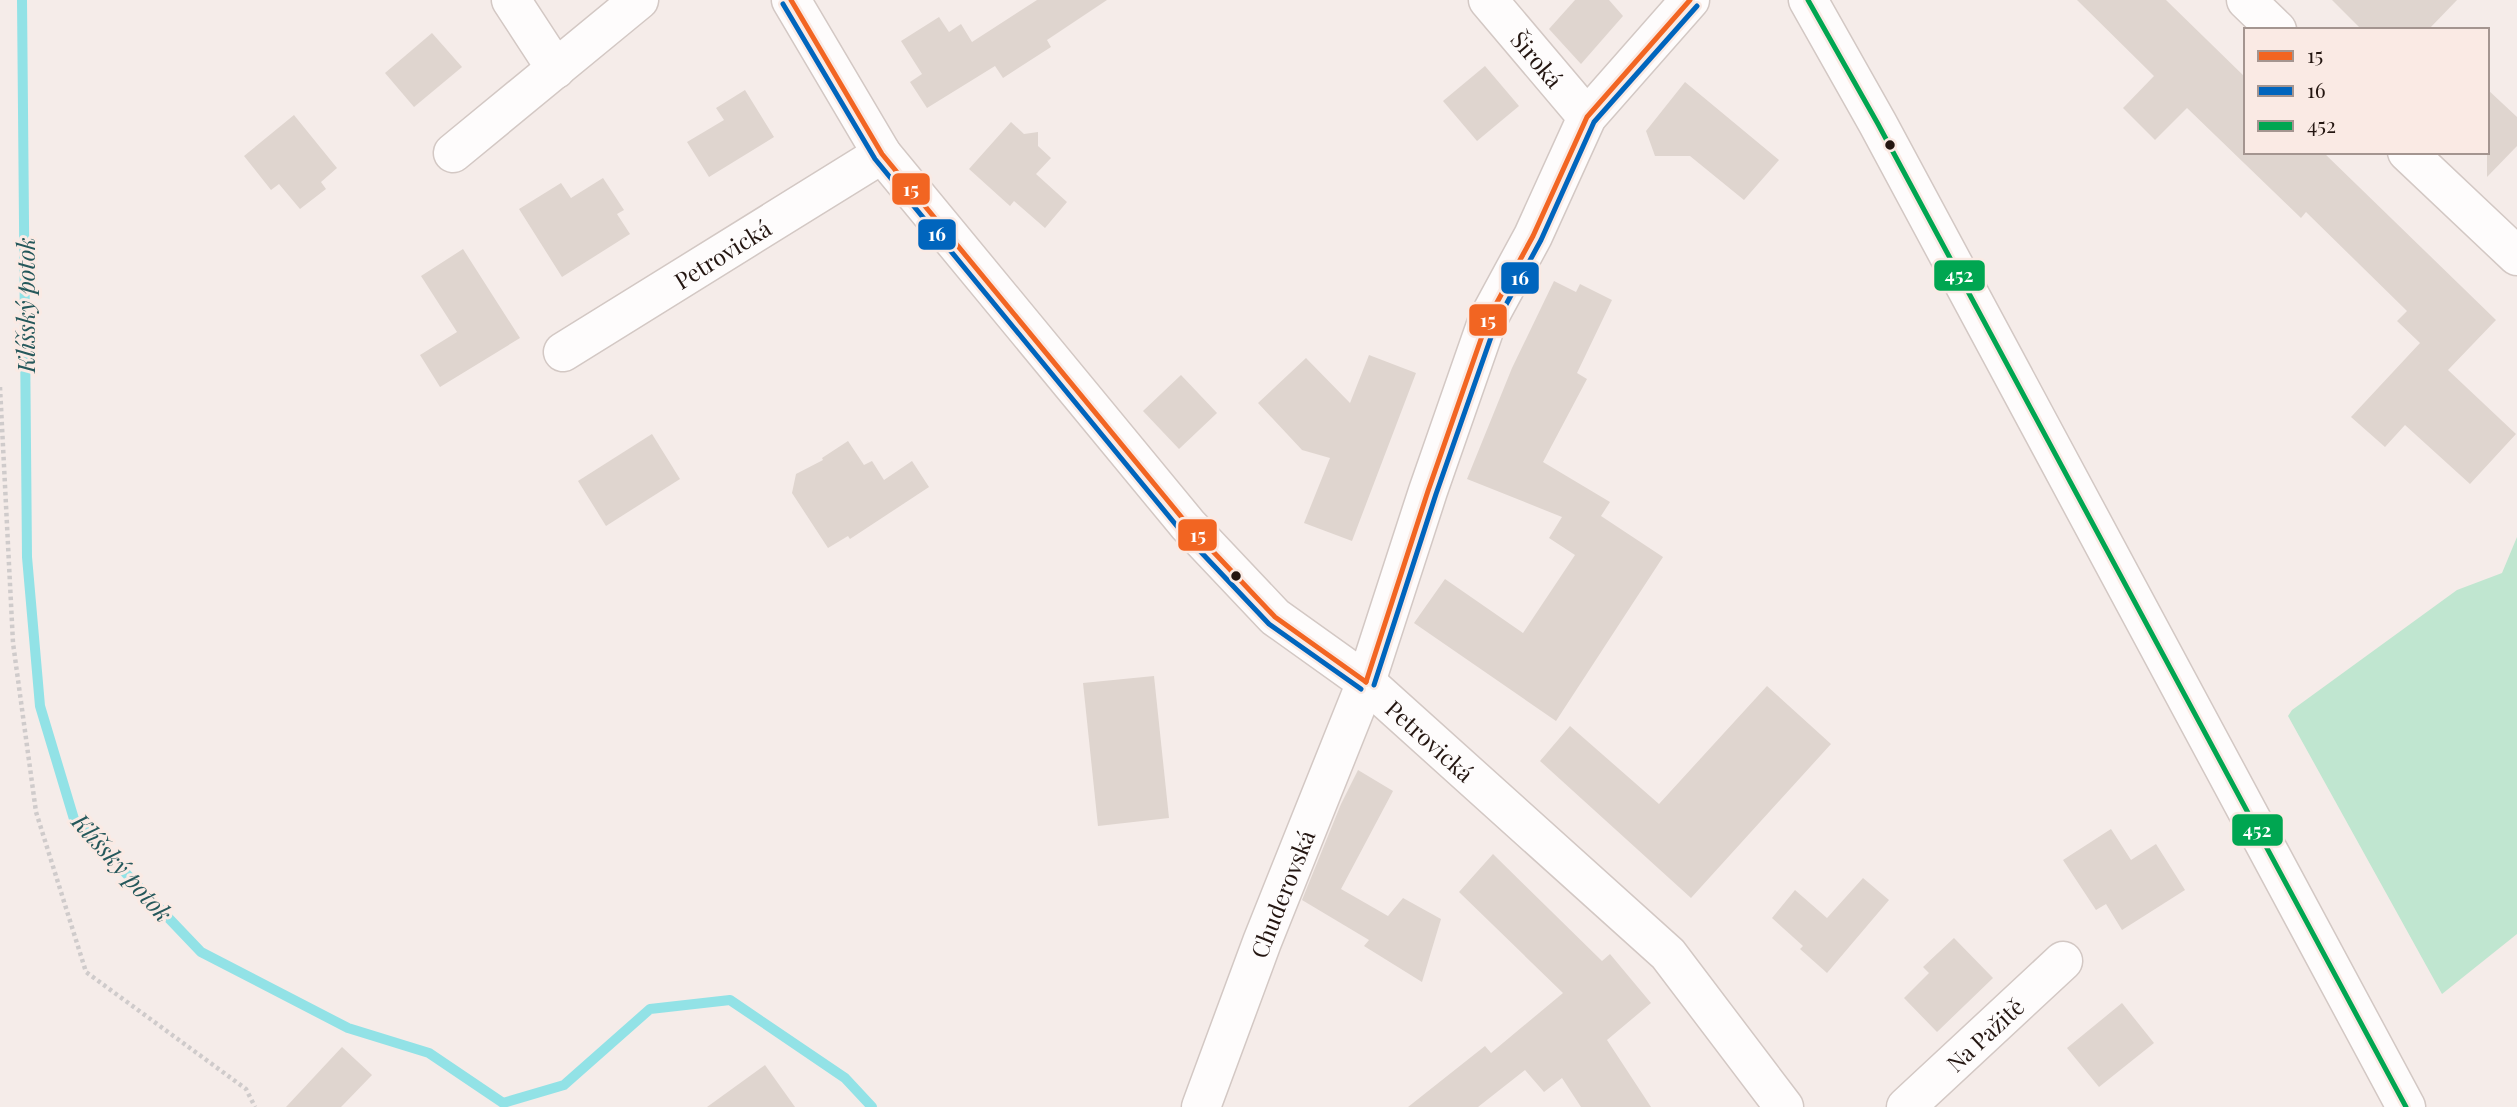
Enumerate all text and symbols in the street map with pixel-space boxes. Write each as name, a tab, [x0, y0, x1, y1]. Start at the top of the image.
street label: Široká	[1505, 24, 1571, 94]
legend	[2244, 28, 2489, 154]
text: 15	[2307, 40, 2323, 68]
text: 16	[2307, 75, 2326, 103]
text: 452	[2307, 110, 2336, 138]
unlabelled marker	[1883, 138, 1897, 152]
line badge: 15	[891, 172, 931, 206]
text: 15	[903, 175, 919, 201]
street label: Petrovická	[668, 211, 777, 295]
line badge: 16	[917, 218, 957, 251]
text: 16	[928, 220, 946, 246]
water label: Klíšský potok	[9, 237, 41, 374]
line badge: 452	[1933, 259, 1986, 292]
line badge: 16	[1500, 261, 1540, 295]
text: 452	[1945, 261, 1973, 287]
text: 16	[1511, 264, 1529, 290]
line badge: 15	[1468, 303, 1508, 337]
text: 15	[1480, 306, 1496, 332]
line badge: 15	[1177, 518, 1218, 552]
text: 15	[1190, 521, 1206, 547]
unlabelled marker	[1229, 569, 1243, 583]
street label: Petrovická	[1380, 692, 1481, 788]
water label: Klíšský potok	[65, 805, 180, 928]
line badge: 452	[2231, 813, 2284, 847]
text: 452	[2243, 816, 2271, 842]
street label: Chuderovská	[1242, 825, 1321, 962]
street label: Na Pažitě	[1939, 990, 2030, 1078]

